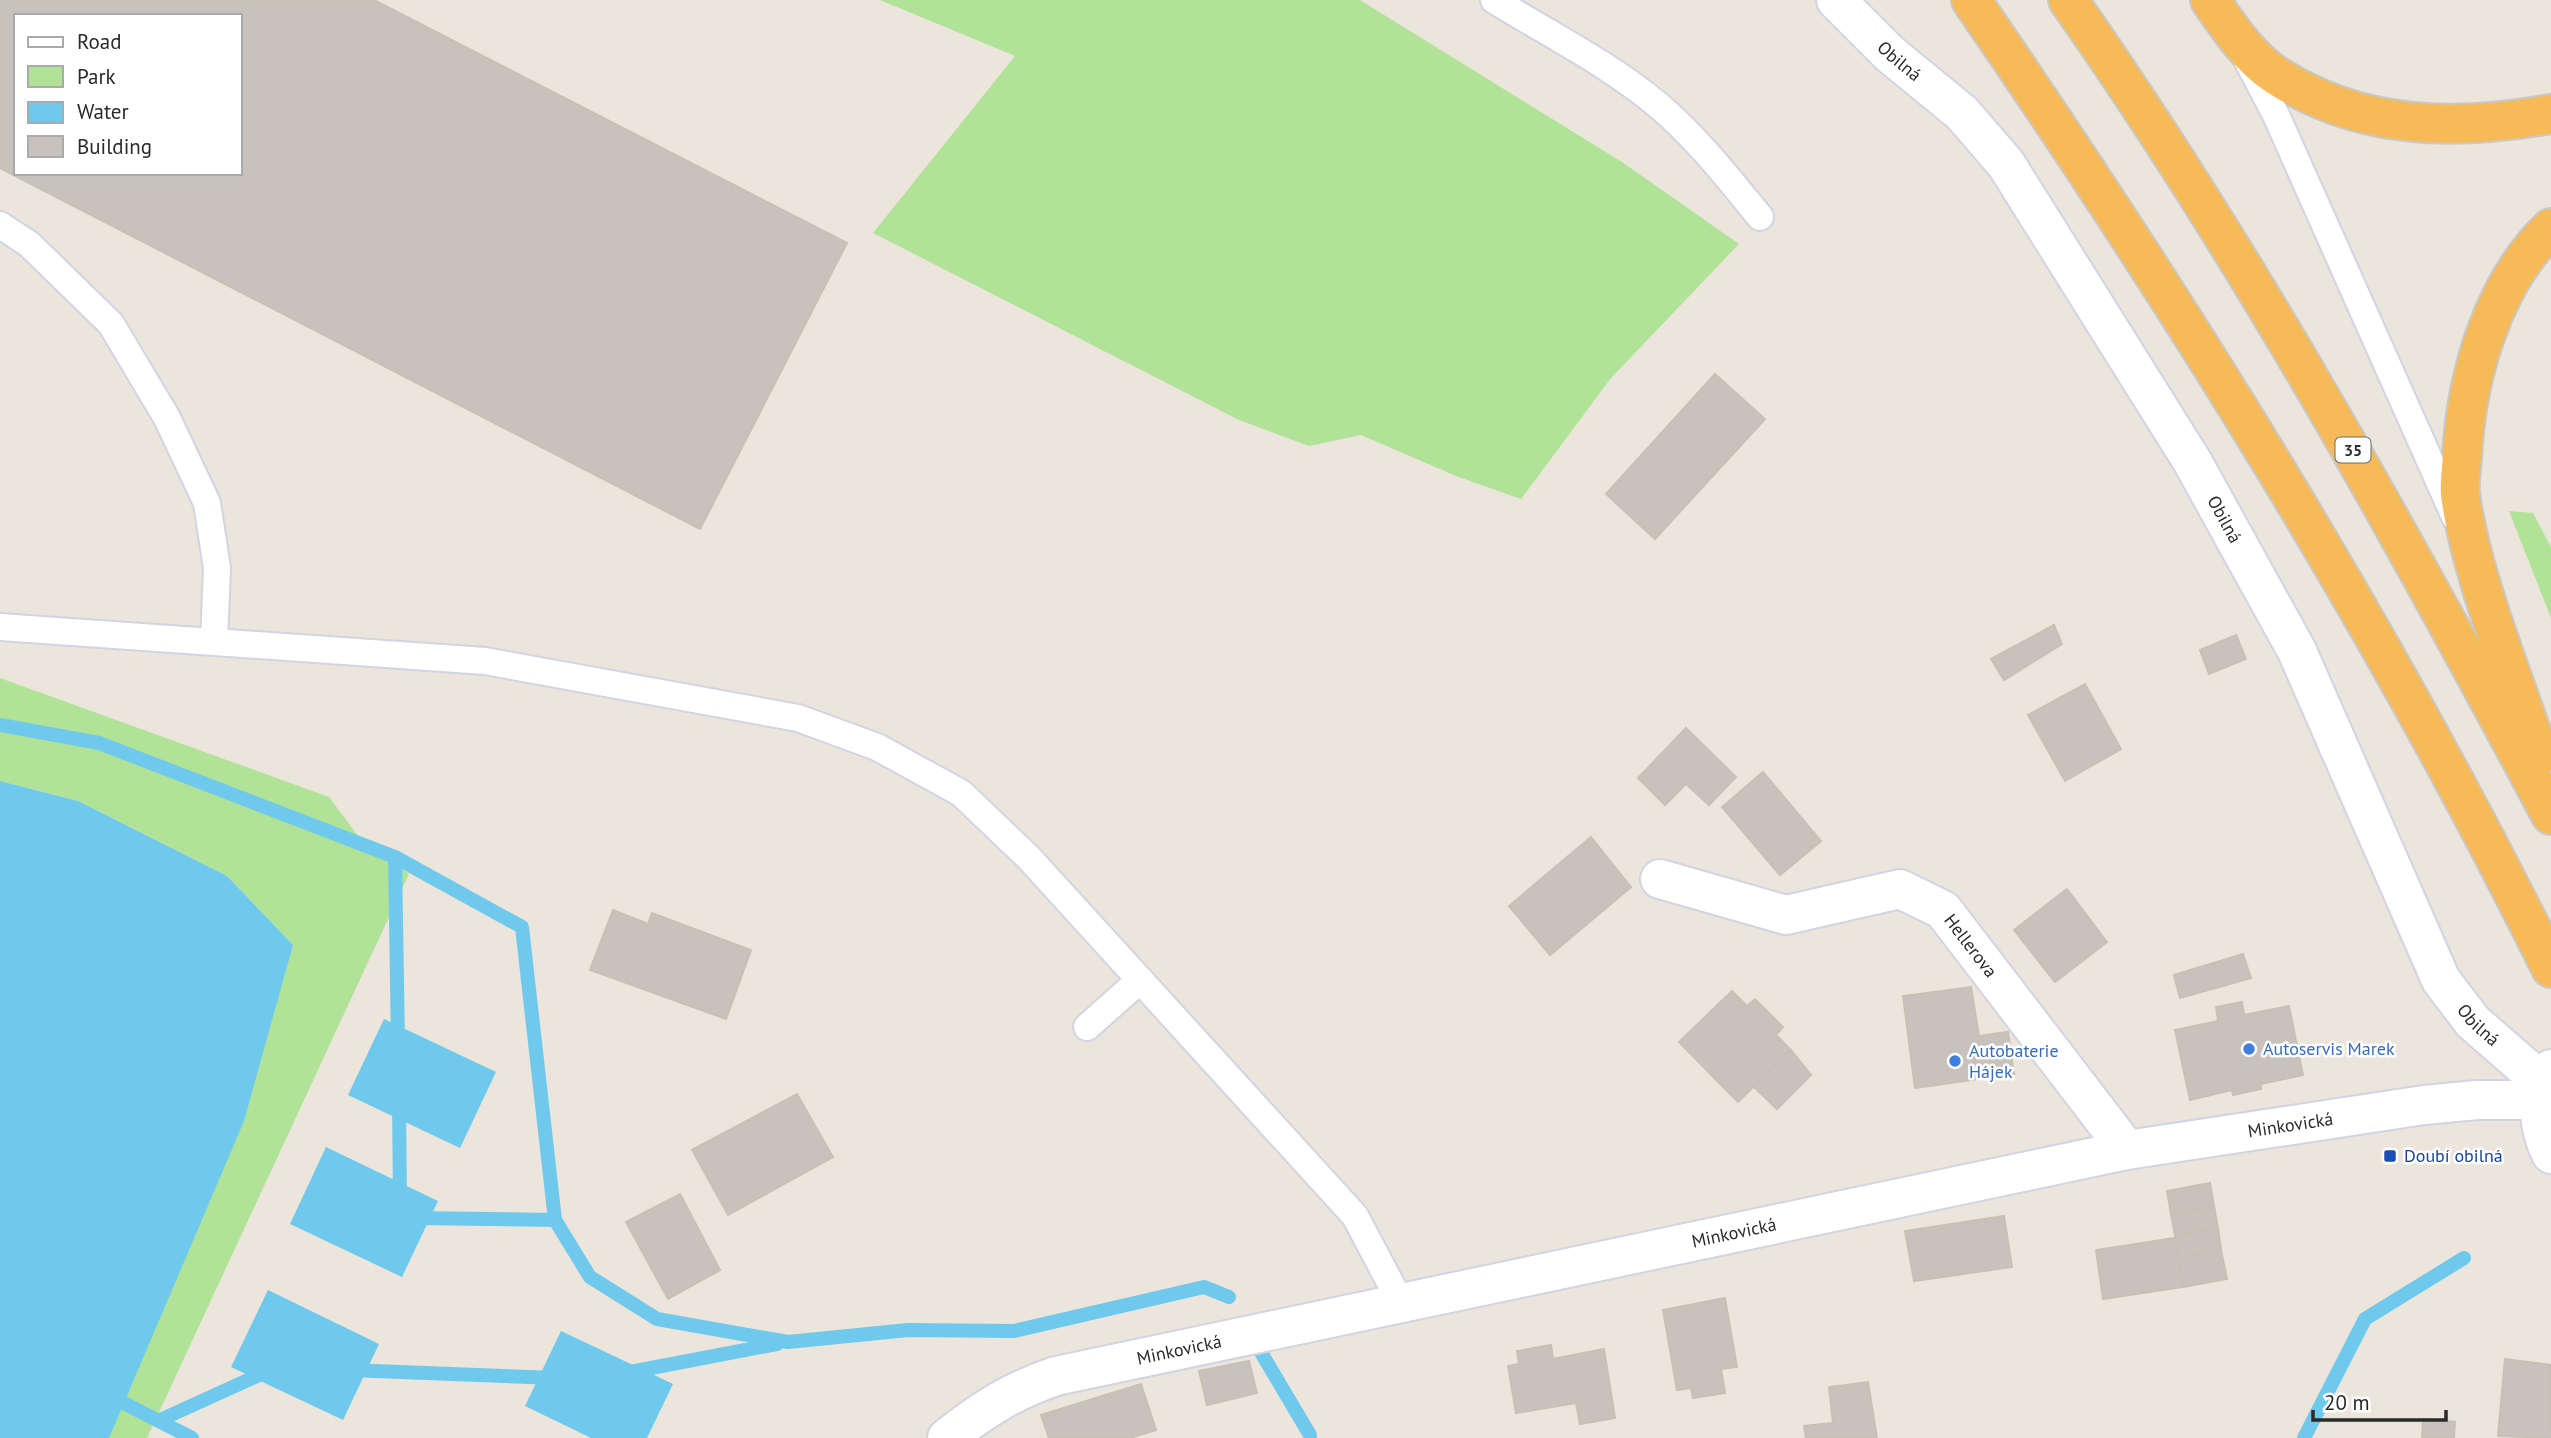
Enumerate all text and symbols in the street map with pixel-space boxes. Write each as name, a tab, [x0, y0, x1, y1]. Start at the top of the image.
legend	[14, 14, 242, 175]
text: Road	[77, 28, 121, 55]
street label: Obilná	[1872, 36, 1926, 86]
text: Park	[77, 63, 116, 90]
text: Water	[77, 98, 129, 125]
text: Building	[77, 133, 152, 160]
road number: 35	[2336, 438, 2370, 463]
street label: Obilná	[2202, 491, 2247, 547]
street label: Hellerova	[1939, 909, 2003, 982]
street label: Obilná	[2452, 999, 2504, 1051]
place label: Autoservis Marek	[2263, 1037, 2395, 1060]
place label: Autobaterie Hájek	[1969, 1039, 2059, 1083]
marker: Autoservis Marek	[2241, 1041, 2257, 1057]
marker: Autobaterie Hájek	[1947, 1053, 1963, 1069]
street label: Minkovická	[2246, 1107, 2335, 1143]
place label: Doubí obilná	[2404, 1144, 2503, 1167]
marker: Doubí obilná	[2382, 1148, 2398, 1164]
street label: Minkovická	[1689, 1212, 1778, 1253]
street label: Minkovická	[1135, 1329, 1224, 1370]
scale bar	[2313, 1378, 2446, 1422]
text: 20 m	[2324, 1389, 2370, 1416]

